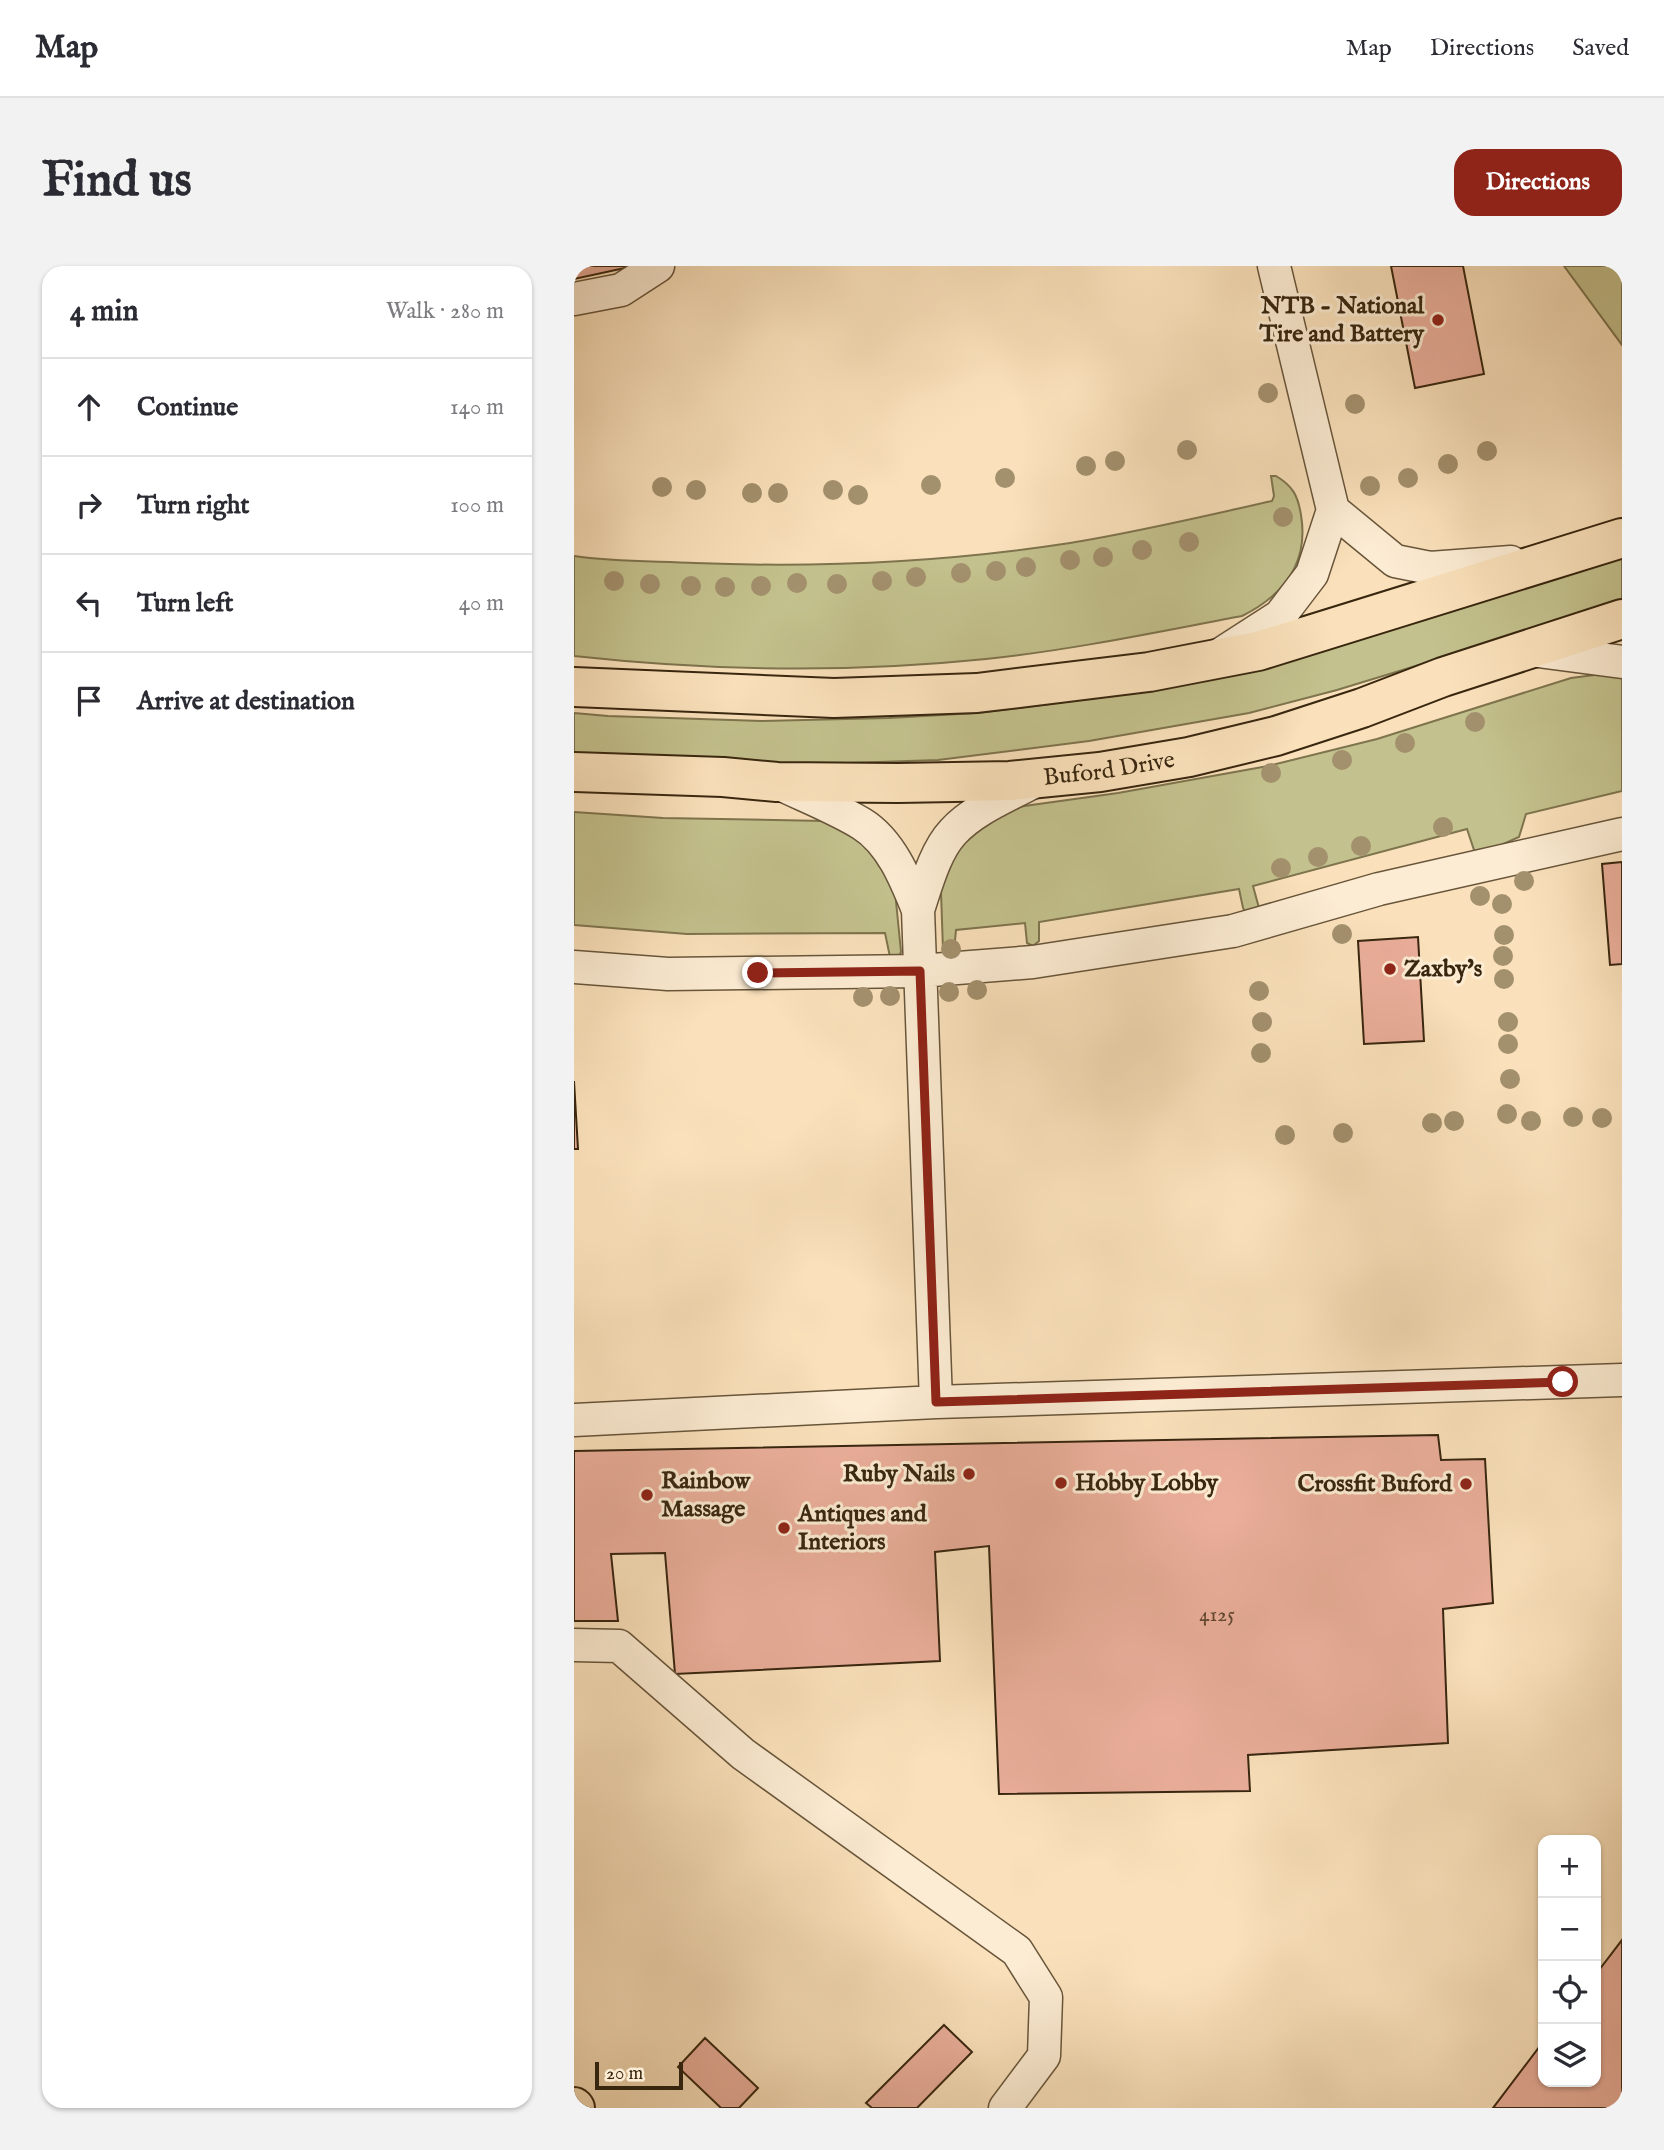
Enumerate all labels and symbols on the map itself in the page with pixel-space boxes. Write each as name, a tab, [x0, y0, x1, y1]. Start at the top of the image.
place label: NTB - National Tire and Battery	[1258, 291, 1425, 350]
marker: NTB - National Tire and Battery	[1430, 312, 1446, 328]
street label: Buford Drive	[1042, 744, 1177, 793]
place label: Zaxby's	[1404, 954, 1483, 985]
route end	[742, 957, 773, 988]
marker: Zaxby's	[1382, 961, 1398, 977]
route start	[1547, 1366, 1578, 1397]
place label: Ruby Nails	[843, 1459, 956, 1490]
place label: Rainbow Massage	[661, 1466, 751, 1525]
marker: Ruby Nails	[961, 1466, 977, 1482]
place label: Hobby Lobby	[1075, 1468, 1219, 1499]
place label: Crossfit Buford	[1297, 1469, 1453, 1500]
marker: Hobby Lobby	[1053, 1475, 1069, 1491]
marker: Crossfit Buford	[1458, 1476, 1474, 1492]
marker: Rainbow Massage	[639, 1487, 655, 1503]
place label: Antiques and Interiors	[797, 1499, 928, 1558]
marker: Antiques and Interiors	[776, 1520, 792, 1536]
house number: 4125	[1199, 1602, 1235, 1629]
scale bar	[595, 2059, 682, 2091]

